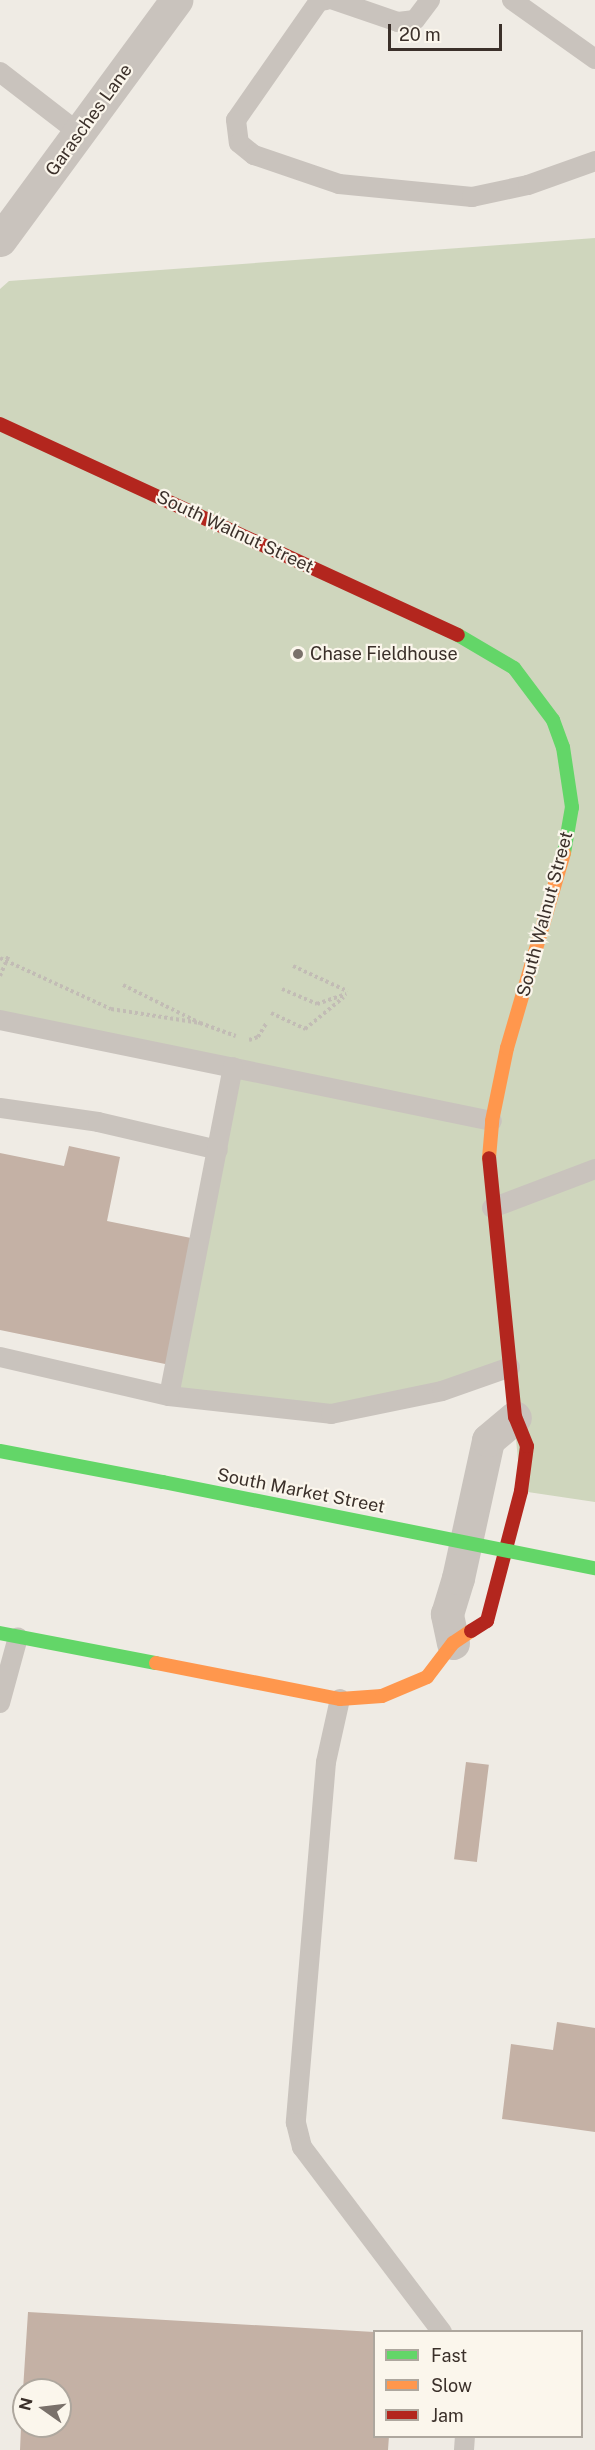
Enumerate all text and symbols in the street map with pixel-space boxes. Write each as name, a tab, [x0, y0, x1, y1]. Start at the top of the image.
scale bar	[391, 12, 505, 50]
text: 20 m	[399, 24, 441, 45]
street label: Garasches Lane	[41, 60, 137, 180]
street label: South Walnut Street	[153, 486, 317, 578]
place label: Chase Fieldhouse	[310, 643, 458, 665]
marker: Chase Fieldhouse	[291, 647, 305, 661]
street label: South Walnut Street	[512, 829, 578, 999]
street label: South Market Street	[215, 1464, 387, 1518]
legend	[373, 2330, 583, 2438]
text: Fast	[431, 2345, 467, 2366]
text: Slow	[431, 2375, 472, 2396]
north arrow	[12, 2378, 72, 2438]
text: N	[15, 2396, 37, 2412]
text: Jam	[431, 2405, 464, 2426]

